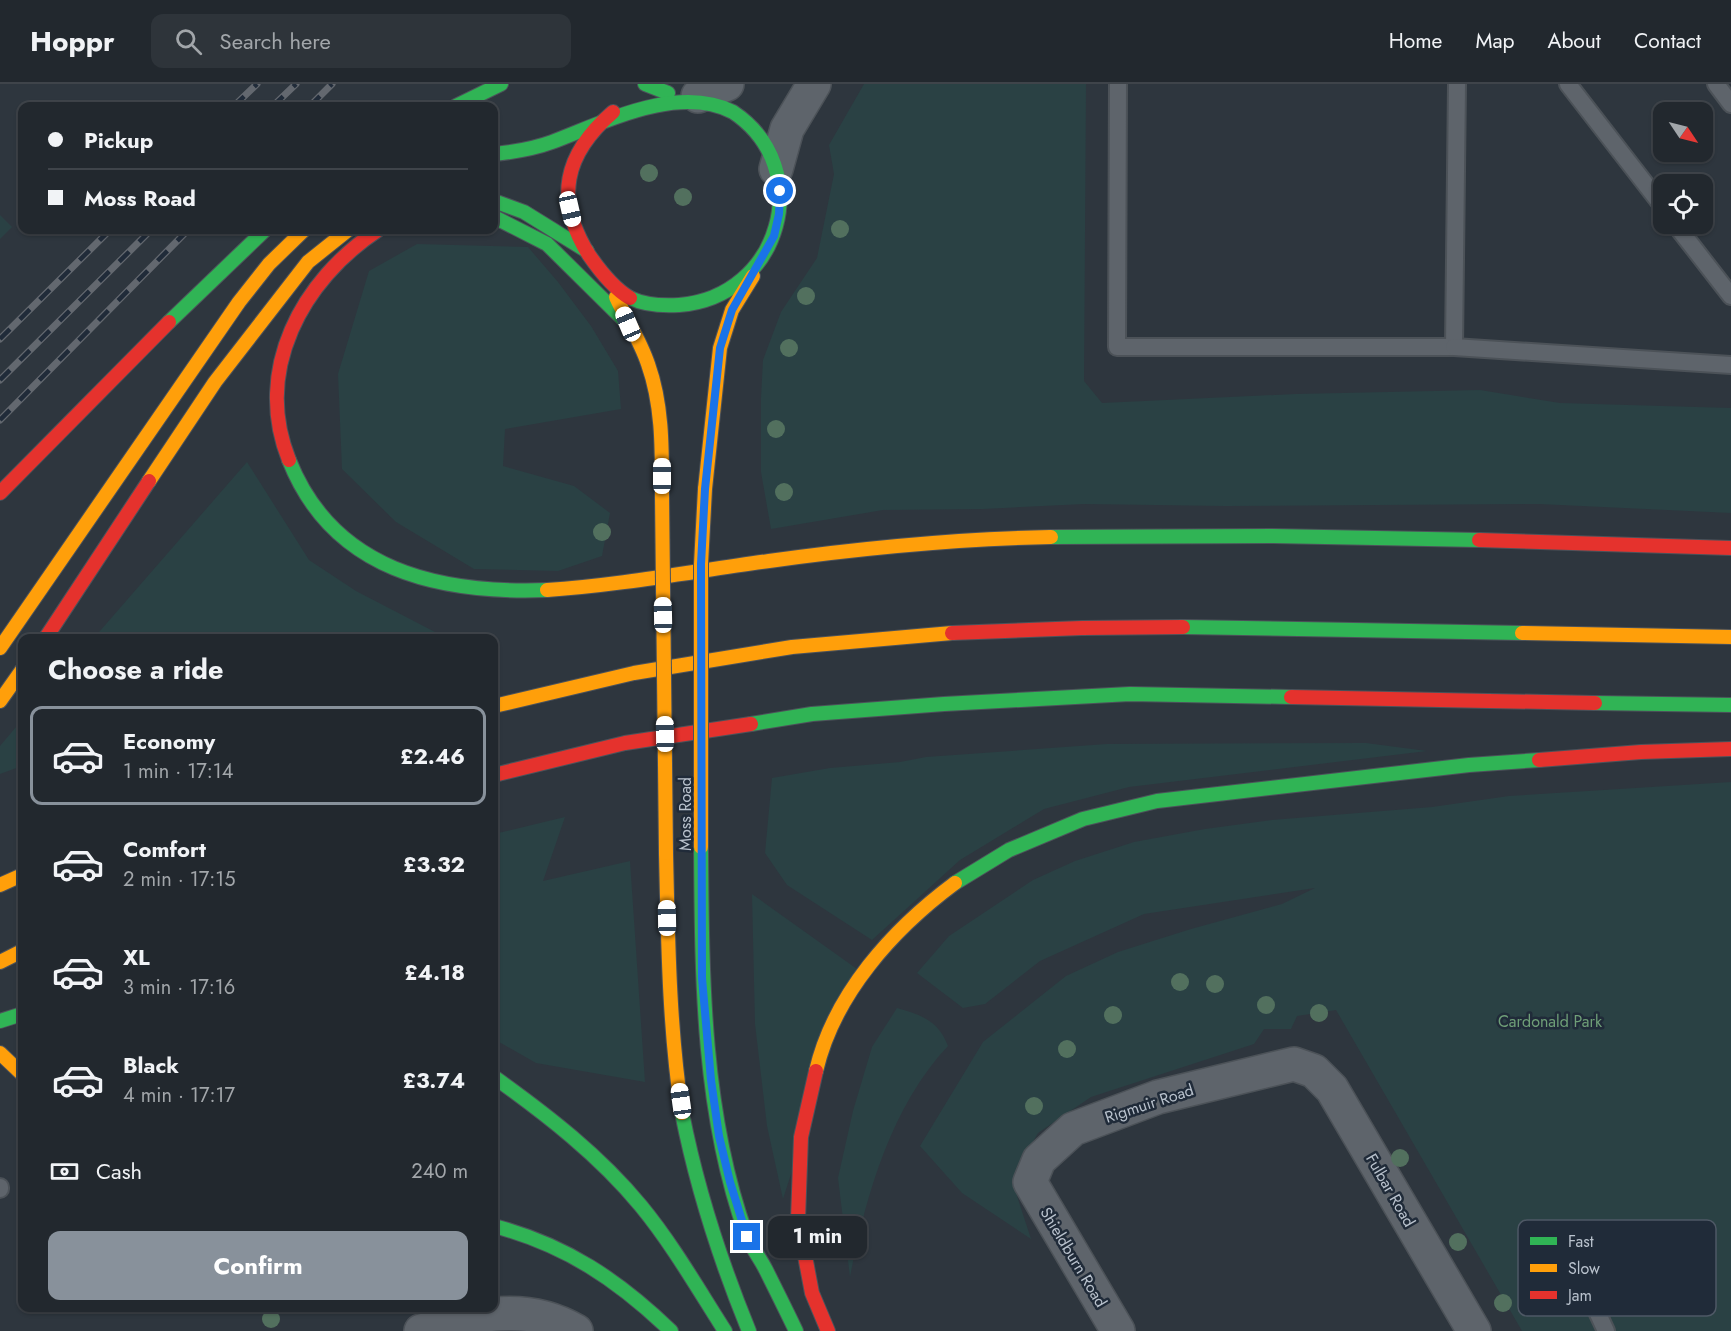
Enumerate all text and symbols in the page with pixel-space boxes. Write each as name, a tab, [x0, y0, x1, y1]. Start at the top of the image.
search box	[151, 14, 571, 68]
text: Hoppr	[30, 21, 115, 62]
icon: search	[172, 25, 205, 58]
text: Search here	[220, 25, 331, 57]
text: Home	[1389, 26, 1442, 56]
text: Map	[1475, 26, 1515, 56]
text: About	[1548, 26, 1601, 56]
text: Contact	[1634, 26, 1701, 56]
north arrow	[1653, 102, 1713, 162]
map controls	[1653, 102, 1713, 234]
text: Pickup	[84, 124, 153, 156]
button: locate	[1653, 174, 1713, 234]
route start	[766, 177, 793, 204]
text: Moss Road	[84, 182, 196, 214]
car	[557, 189, 583, 229]
car	[613, 304, 643, 344]
car	[653, 458, 671, 494]
car	[654, 597, 672, 633]
text: Choose a ride	[48, 650, 223, 689]
car	[656, 716, 674, 752]
text: Economy	[123, 725, 215, 757]
icon: car	[51, 729, 105, 783]
text: £2.46	[400, 740, 465, 772]
text: 1 min · 17:14	[123, 757, 233, 786]
street label: Moss Road	[674, 777, 697, 851]
text: Comfort	[123, 833, 206, 865]
icon: car	[51, 837, 105, 891]
text: £3.32	[403, 848, 465, 880]
text: 2 min · 17:15	[123, 865, 235, 894]
car	[658, 900, 676, 936]
text: XL	[123, 941, 150, 973]
icon: car	[51, 945, 105, 999]
text: £4.18	[404, 956, 465, 988]
text: 3 min · 17:16	[123, 973, 235, 1002]
park label: Cardonald Park	[1498, 1010, 1603, 1033]
text: Black	[123, 1049, 179, 1081]
icon: car	[51, 1053, 105, 1107]
text: £3.74	[403, 1064, 465, 1096]
street label: Rigmuir Road	[1102, 1078, 1197, 1129]
text: 4 min · 17:17	[123, 1081, 235, 1110]
car	[670, 1082, 692, 1120]
street label: Fulbar Road	[1360, 1149, 1421, 1231]
icon: cash	[48, 1155, 81, 1188]
text: Cash	[96, 1155, 142, 1187]
text: 240 m	[411, 1157, 468, 1186]
street label: Shieldburn Road	[1035, 1203, 1113, 1312]
callout: 1 min	[768, 1216, 867, 1258]
legend	[1518, 1220, 1716, 1316]
text: 1 min	[793, 1222, 842, 1251]
route end	[733, 1223, 760, 1250]
text: Fast	[1568, 1230, 1594, 1253]
button: Confirm	[48, 1231, 468, 1300]
text: Slow	[1568, 1257, 1600, 1280]
text: Jam	[1566, 1284, 1592, 1307]

